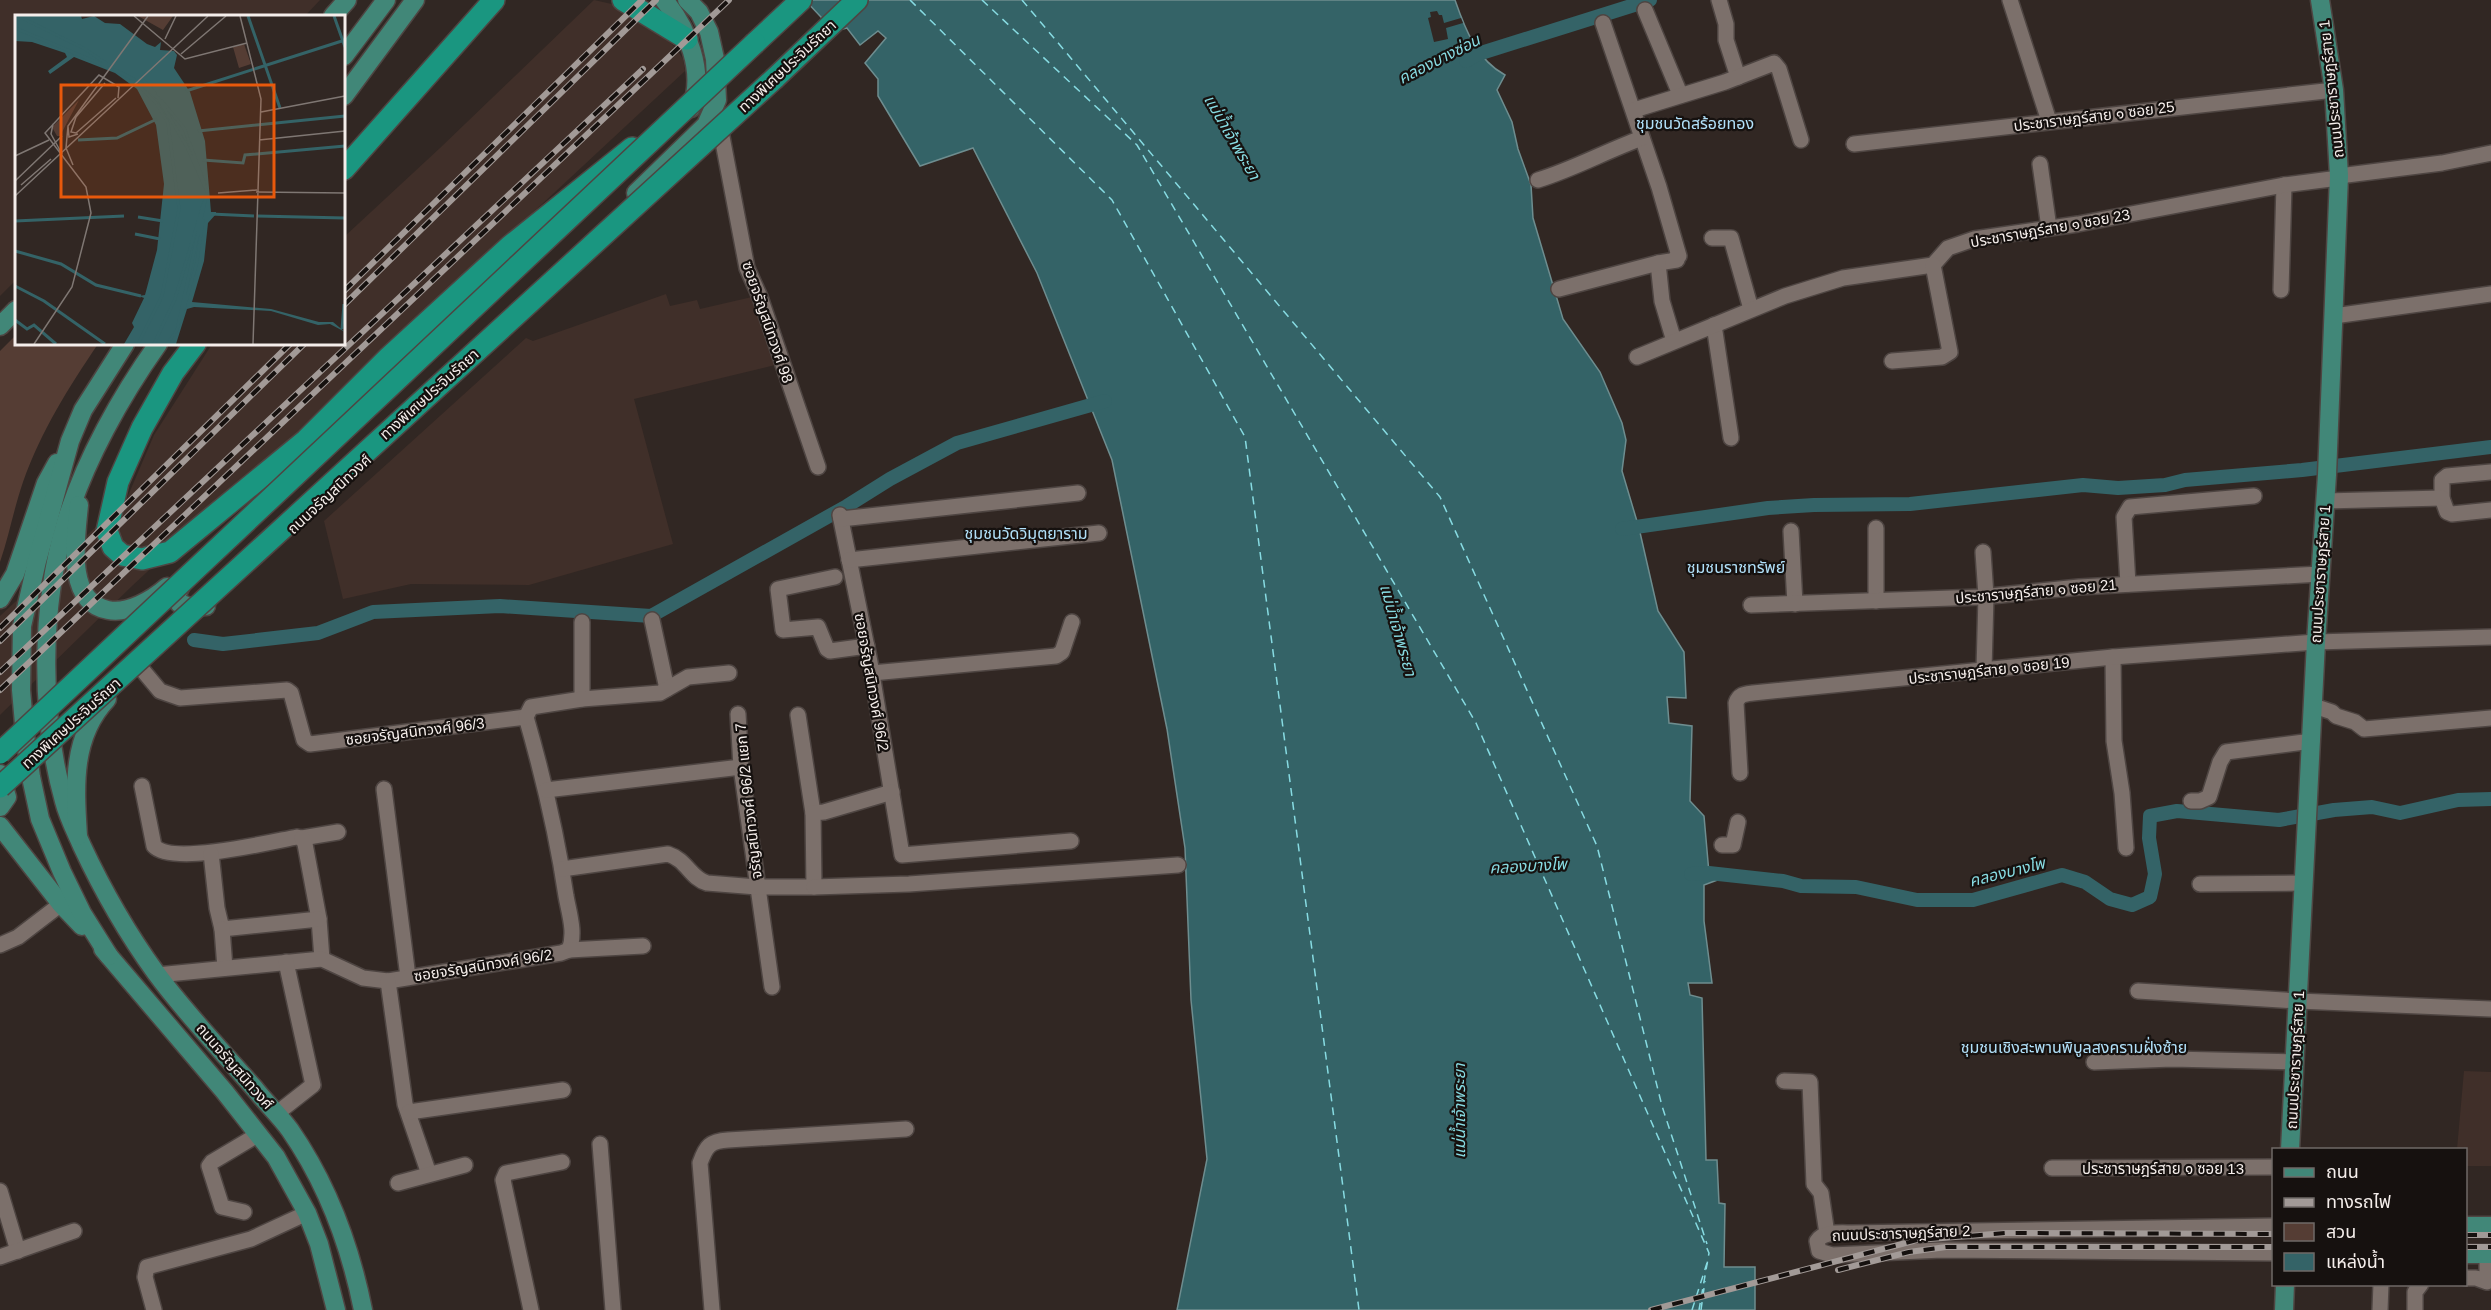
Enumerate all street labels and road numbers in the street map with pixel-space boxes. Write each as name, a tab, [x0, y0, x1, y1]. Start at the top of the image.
street label: ทางพิเศษประจิมรัถยา	[735, 16, 839, 116]
street label: ถนนประชาราษฎร์สาย 1	[2315, 19, 2347, 159]
street label: ประชาราษฎร์สาย ๑ ซอย 25	[2013, 98, 2175, 134]
street label: ประชาราษฎร์สาย ๑ ซอย 23	[1969, 206, 2131, 250]
street label: ซอยจรัญสนิทวงศ์ 98	[739, 259, 797, 385]
street label: ทางพิเศษประจิมรัถยา	[376, 345, 482, 443]
street label: ถนนจรัญสนิทวงศ์	[284, 451, 374, 537]
street label: ถนนประชาราษฎร์สาย 1	[2307, 504, 2333, 644]
street label: ประชาราษฎร์สาย ๑ ซอย 21	[1955, 575, 2117, 607]
street label: ซอยจรัญสนิทวงศ์ 96/2	[851, 612, 893, 752]
street label: ประชาราษฎร์สาย ๑ ซอย 19	[1908, 653, 2070, 687]
street label: ทางพิเศษประจิมรัถยา	[18, 674, 124, 772]
street label: ซอยจรัญสนิทวงศ์ 96/3	[345, 714, 485, 748]
street label: จรัญสนิทวงศ์ 96/2 แยก 7	[731, 722, 765, 880]
street label: ซอยจรัญสนิทวงศ์ 96/2	[413, 946, 553, 984]
street label: ถนนประชาราษฎร์สาย 1	[2283, 990, 2307, 1130]
street label: ถนนจรัญสนิทวงศ์	[193, 1020, 277, 1112]
street label: ประชาราษฎร์สาย ๑ ซอย 13	[2082, 1160, 2244, 1177]
street label: ถนนประชาราษฎร์สาย 2	[1831, 1222, 1971, 1244]

